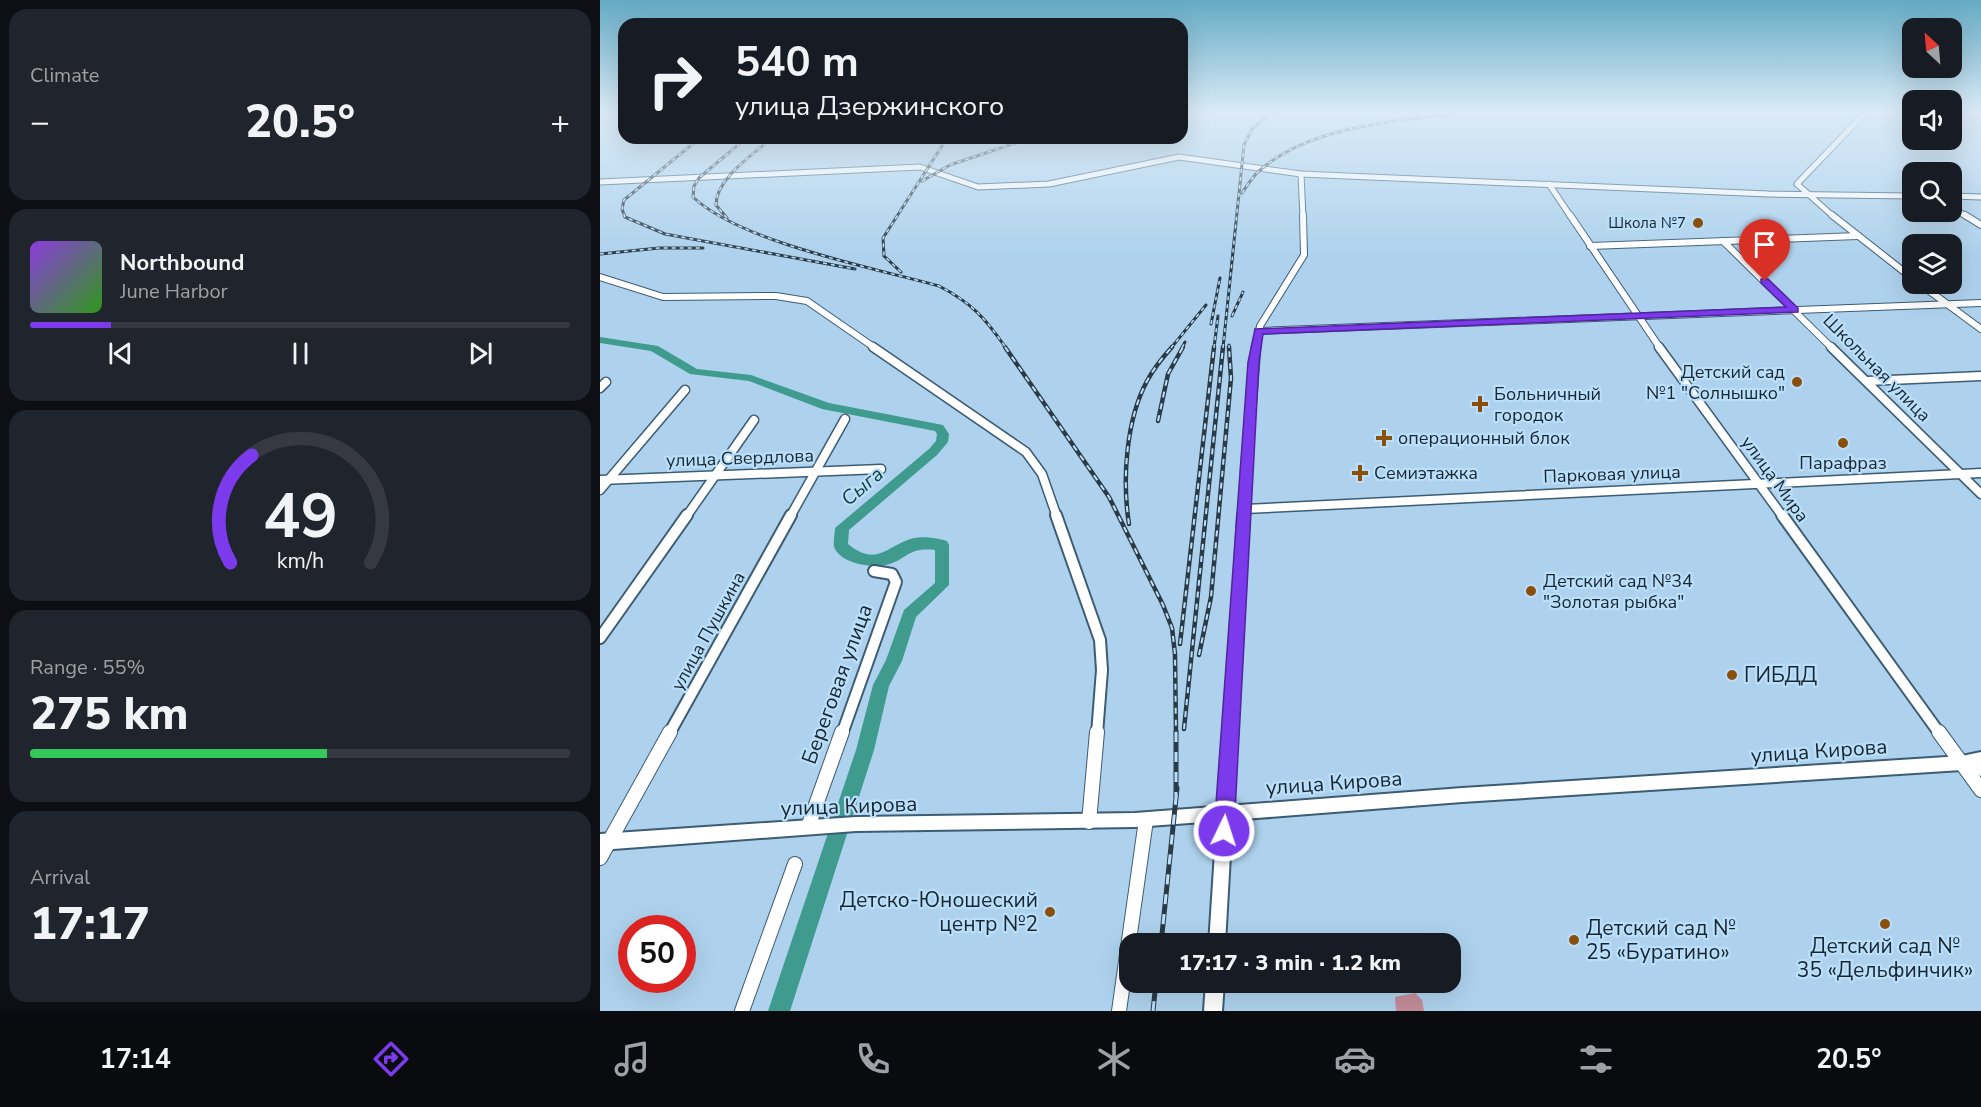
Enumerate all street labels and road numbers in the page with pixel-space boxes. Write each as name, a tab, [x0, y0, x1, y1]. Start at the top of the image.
street label: Школьная улица	[1818, 309, 1936, 427]
street label: улица Мира	[1736, 431, 1814, 527]
street label: улица Свердлова	[666, 443, 814, 473]
street label: Парковая улица	[1543, 460, 1681, 488]
street label: улица Пушкина	[665, 567, 751, 695]
street label: Береговая улица	[795, 600, 879, 768]
street label: улица Кирова	[1750, 732, 1888, 770]
street label: улица Кирова	[1265, 764, 1403, 802]
street label: улица Кирова	[780, 790, 918, 822]

